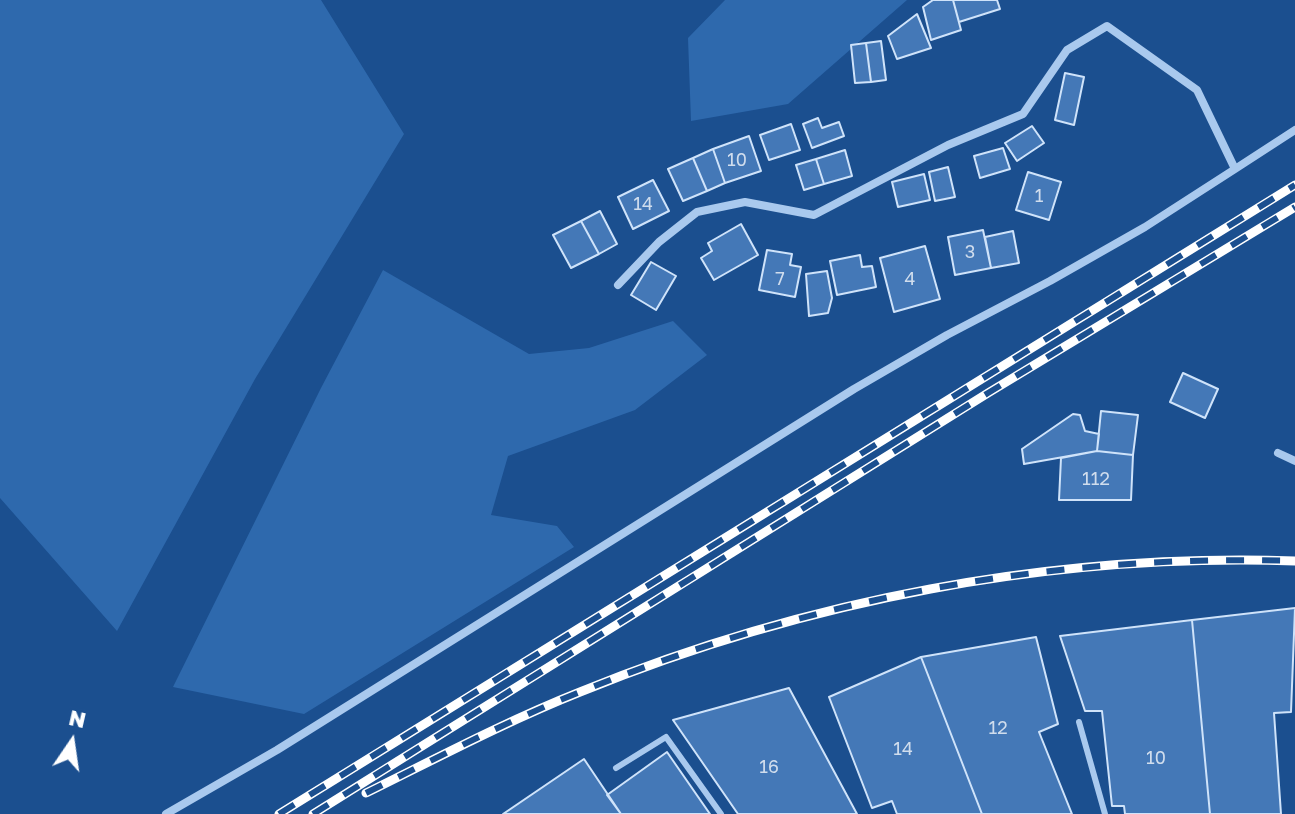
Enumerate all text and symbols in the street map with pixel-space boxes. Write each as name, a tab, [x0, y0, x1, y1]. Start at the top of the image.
house number: 10	[727, 149, 747, 171]
house number: 1	[1035, 185, 1043, 207]
house number: 14	[633, 193, 653, 215]
house number: 3	[965, 241, 975, 263]
house number: 7	[775, 268, 785, 290]
house number: 4	[905, 268, 915, 290]
house number: 112	[1082, 468, 1110, 490]
north arrow	[32, 702, 112, 782]
text: N	[66, 703, 89, 733]
house number: 12	[988, 717, 1008, 739]
house number: 14	[893, 738, 913, 760]
house number: 10	[1146, 747, 1166, 769]
house number: 16	[759, 756, 779, 778]

